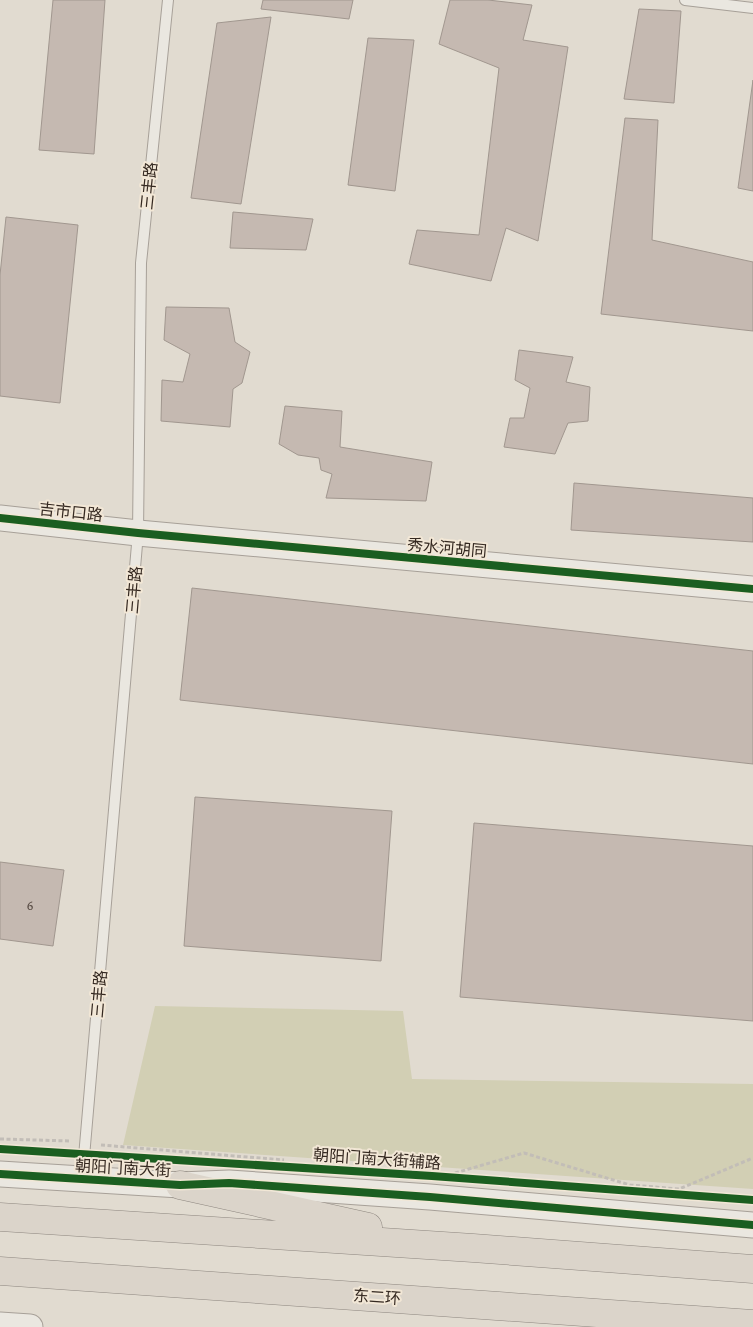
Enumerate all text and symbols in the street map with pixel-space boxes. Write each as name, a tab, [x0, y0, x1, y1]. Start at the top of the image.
street label: 三丰路	[138, 161, 160, 211]
street label: 吉市口路	[38, 500, 104, 524]
street label: 秀水河胡同	[406, 536, 488, 560]
street label: 三丰路	[123, 565, 145, 615]
house number: 6	[26, 897, 34, 913]
street label: 三丰路	[88, 969, 110, 1019]
street label: 朝阳门南大街辅路	[313, 1146, 441, 1172]
street label: 朝阳门南大街	[75, 1157, 171, 1179]
street label: 东二环	[352, 1287, 402, 1307]

